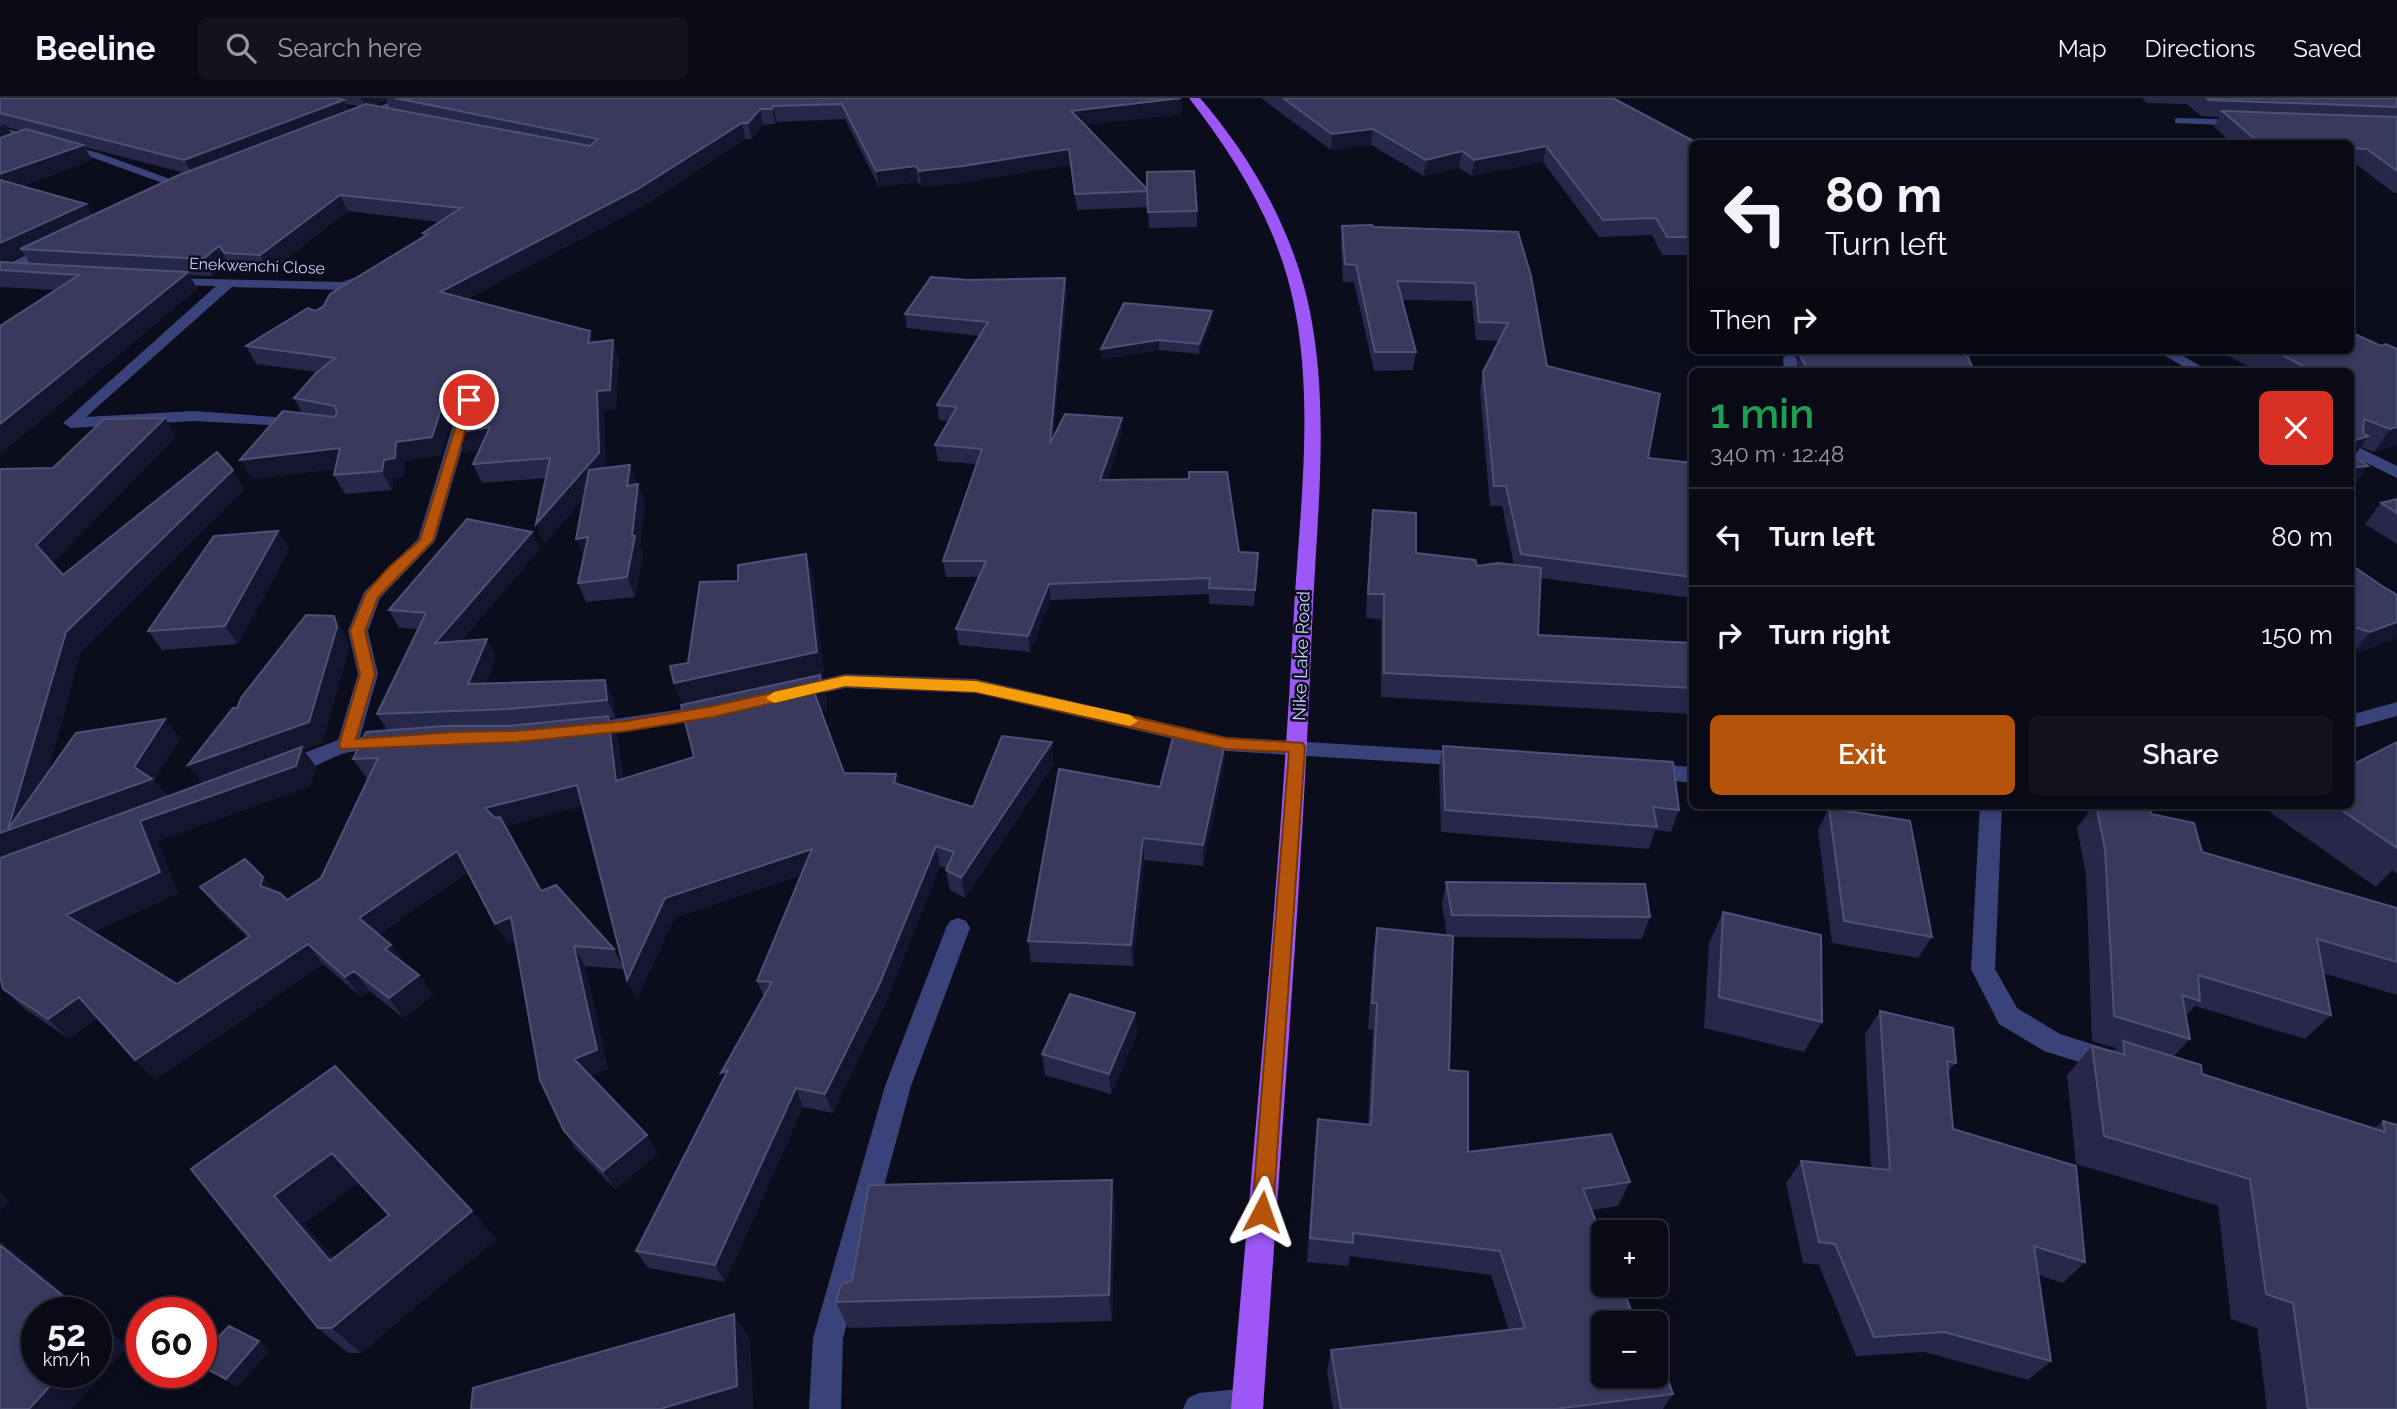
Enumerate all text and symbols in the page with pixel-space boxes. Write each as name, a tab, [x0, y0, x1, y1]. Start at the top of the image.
search box	[198, 17, 688, 80]
text: Beeline	[35, 29, 156, 68]
icon: search	[222, 29, 260, 67]
text: Search here	[278, 33, 422, 63]
text: Map	[2058, 34, 2107, 63]
text: Directions	[2145, 34, 2255, 63]
text: Saved	[2293, 34, 2362, 63]
text: 80 m	[1825, 166, 1942, 223]
icon: left	[1710, 168, 1801, 259]
text: Turn left	[1825, 225, 1947, 262]
street label: Enekwenchi Close	[189, 254, 325, 278]
icon: right	[1785, 301, 1823, 339]
text: Then	[1710, 305, 1771, 335]
pin	[439, 370, 499, 430]
icon: arrive	[450, 381, 488, 419]
text: 1 min	[1710, 389, 1814, 438]
button: close	[2259, 391, 2333, 465]
text: 340 m · 12:48	[1710, 440, 1844, 467]
icon: left	[1710, 518, 1748, 556]
text: Turn left	[1769, 522, 1875, 552]
text: 80 m	[2271, 522, 2333, 552]
street label: Nike Lake Road	[1288, 591, 1314, 721]
icon: right	[1710, 616, 1748, 654]
text: Turn right	[1769, 620, 1890, 650]
text: 150 m	[2261, 620, 2333, 650]
button: Exit	[1710, 715, 2015, 795]
button: Share	[2029, 715, 2333, 795]
position arrow	[1225, 1175, 1299, 1249]
map controls	[1591, 1220, 1668, 1388]
button: +	[1591, 1220, 1668, 1297]
speed limit sign: 60	[126, 1297, 217, 1388]
button: −	[1591, 1311, 1668, 1388]
text: 52	[47, 1313, 86, 1354]
text: km/h	[43, 1349, 90, 1370]

